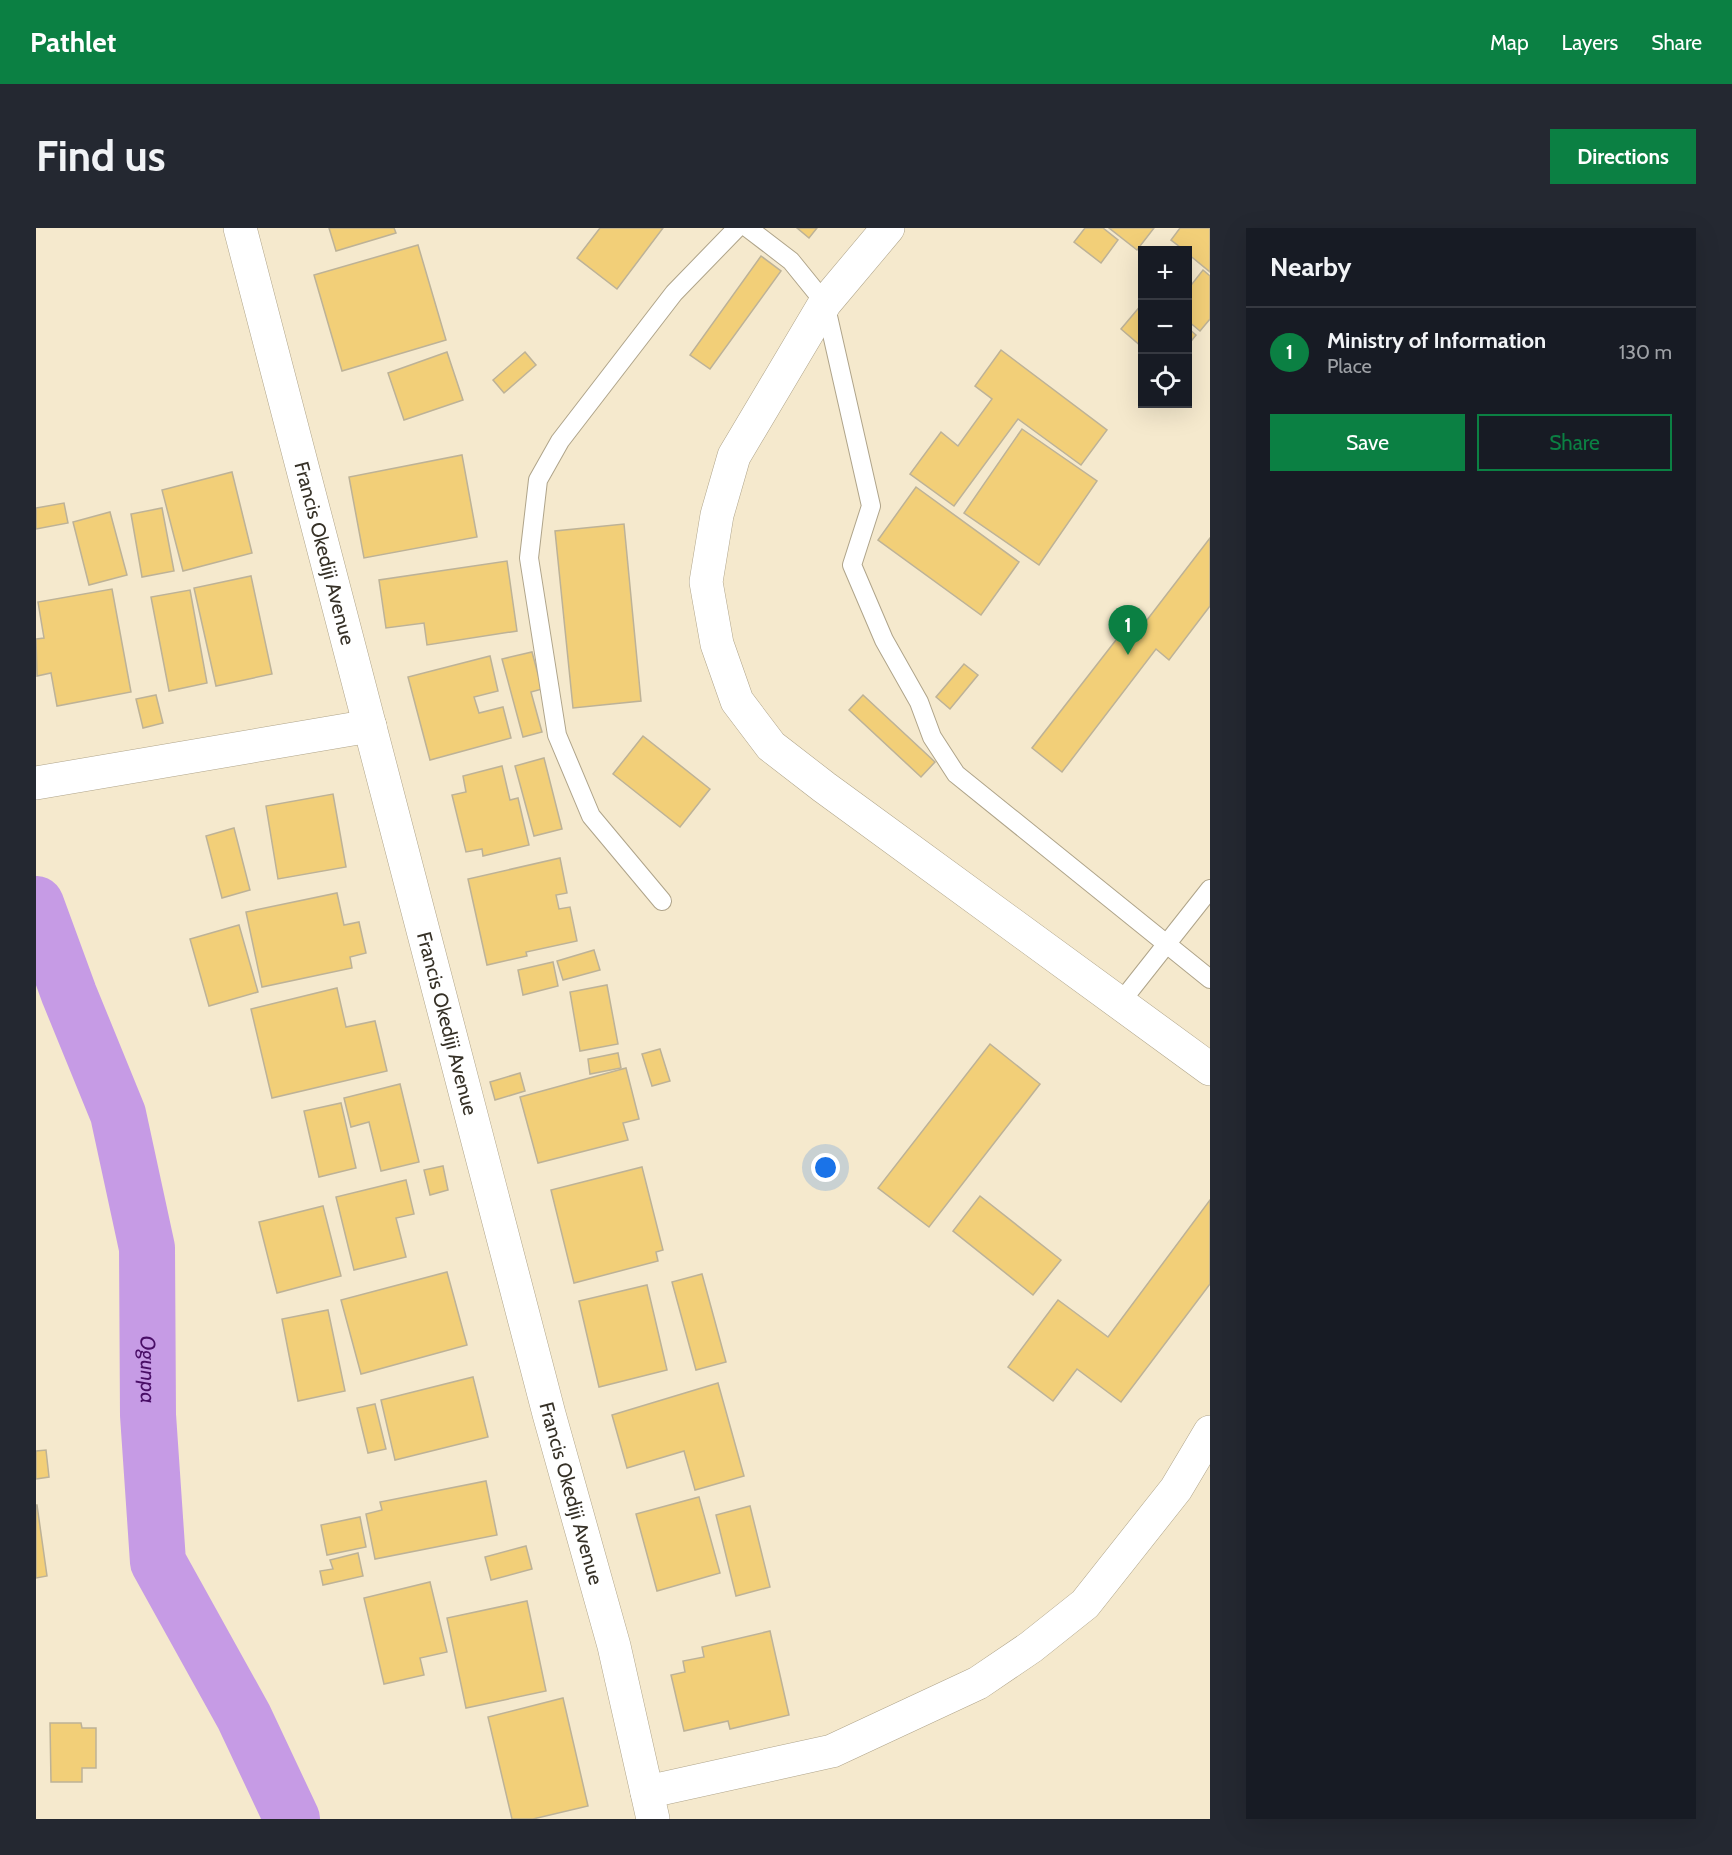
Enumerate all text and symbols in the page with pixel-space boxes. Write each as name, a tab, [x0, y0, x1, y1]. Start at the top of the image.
text: Pathlet	[30, 25, 116, 59]
text: Map	[1490, 30, 1529, 55]
text: Layers	[1562, 30, 1618, 55]
text: Share	[1651, 30, 1702, 55]
button: Directions	[1550, 129, 1696, 184]
text: Find us	[36, 130, 165, 182]
map controls	[1138, 246, 1192, 408]
button: +	[1138, 246, 1192, 300]
text: Nearby	[1270, 251, 1351, 283]
button: −	[1138, 300, 1192, 354]
text: Ministry of Information	[1327, 327, 1546, 354]
text: 1	[1286, 340, 1293, 364]
text: 130 m	[1619, 340, 1672, 364]
button: locate	[1138, 354, 1192, 408]
text: Place	[1327, 354, 1372, 378]
button: Save	[1270, 414, 1465, 471]
button: Share	[1477, 414, 1672, 471]
street label: Francis Okediji Avenue	[289, 459, 360, 647]
pin: 1	[1108, 606, 1148, 655]
street label: Francis Okediji Avenue	[412, 929, 483, 1118]
your location	[811, 1153, 840, 1182]
water label: Ogunpa	[136, 1335, 161, 1404]
street label: Francis Okediji Avenue	[534, 1399, 608, 1587]

